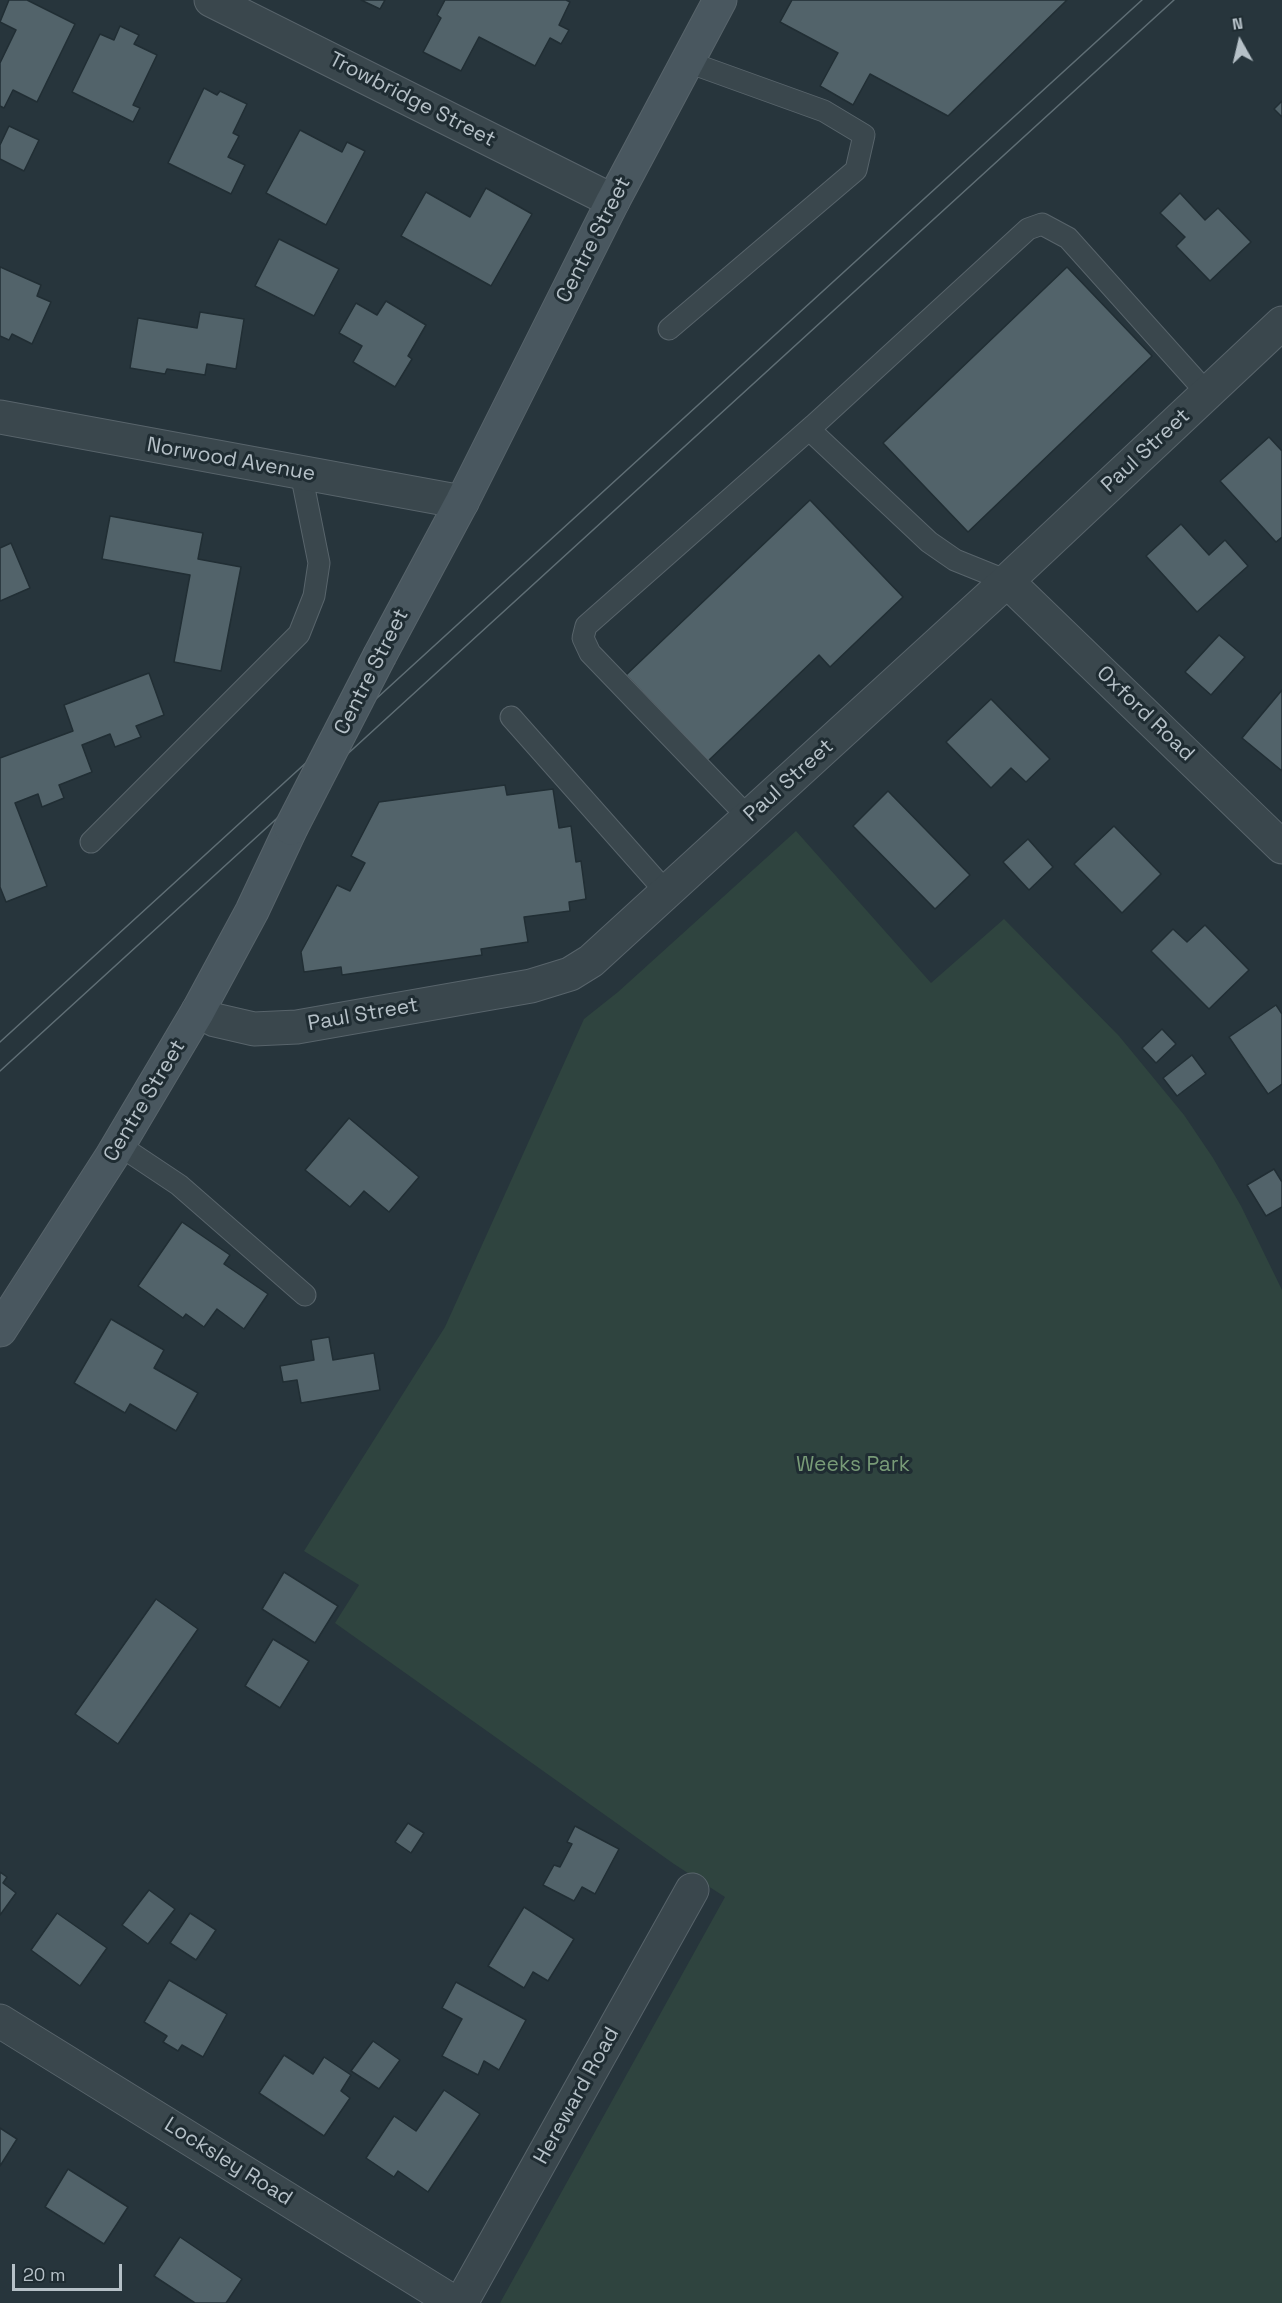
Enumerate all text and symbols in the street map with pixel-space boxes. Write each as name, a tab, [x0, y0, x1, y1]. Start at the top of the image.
north arrow	[1210, 12, 1270, 72]
text: N	[1231, 13, 1244, 35]
street label: Trowbridge Street	[325, 47, 499, 153]
street label: Centre Street	[552, 173, 636, 307]
street label: Paul Street	[1097, 404, 1195, 498]
street label: Norwood Avenue	[145, 433, 317, 487]
street label: Centre Street	[330, 605, 414, 739]
street label: Oxford Road	[1091, 661, 1199, 767]
street label: Paul Street	[739, 734, 839, 828]
street label: Paul Street	[306, 993, 420, 1037]
street label: Centre Street	[99, 1035, 191, 1167]
park label: Weeks Park	[796, 1452, 910, 1478]
street label: Hereward Road	[529, 2023, 625, 2169]
street label: Locksley Road	[159, 2113, 297, 2211]
scale bar	[15, 2252, 124, 2290]
text: 20 m	[23, 2263, 66, 2286]

